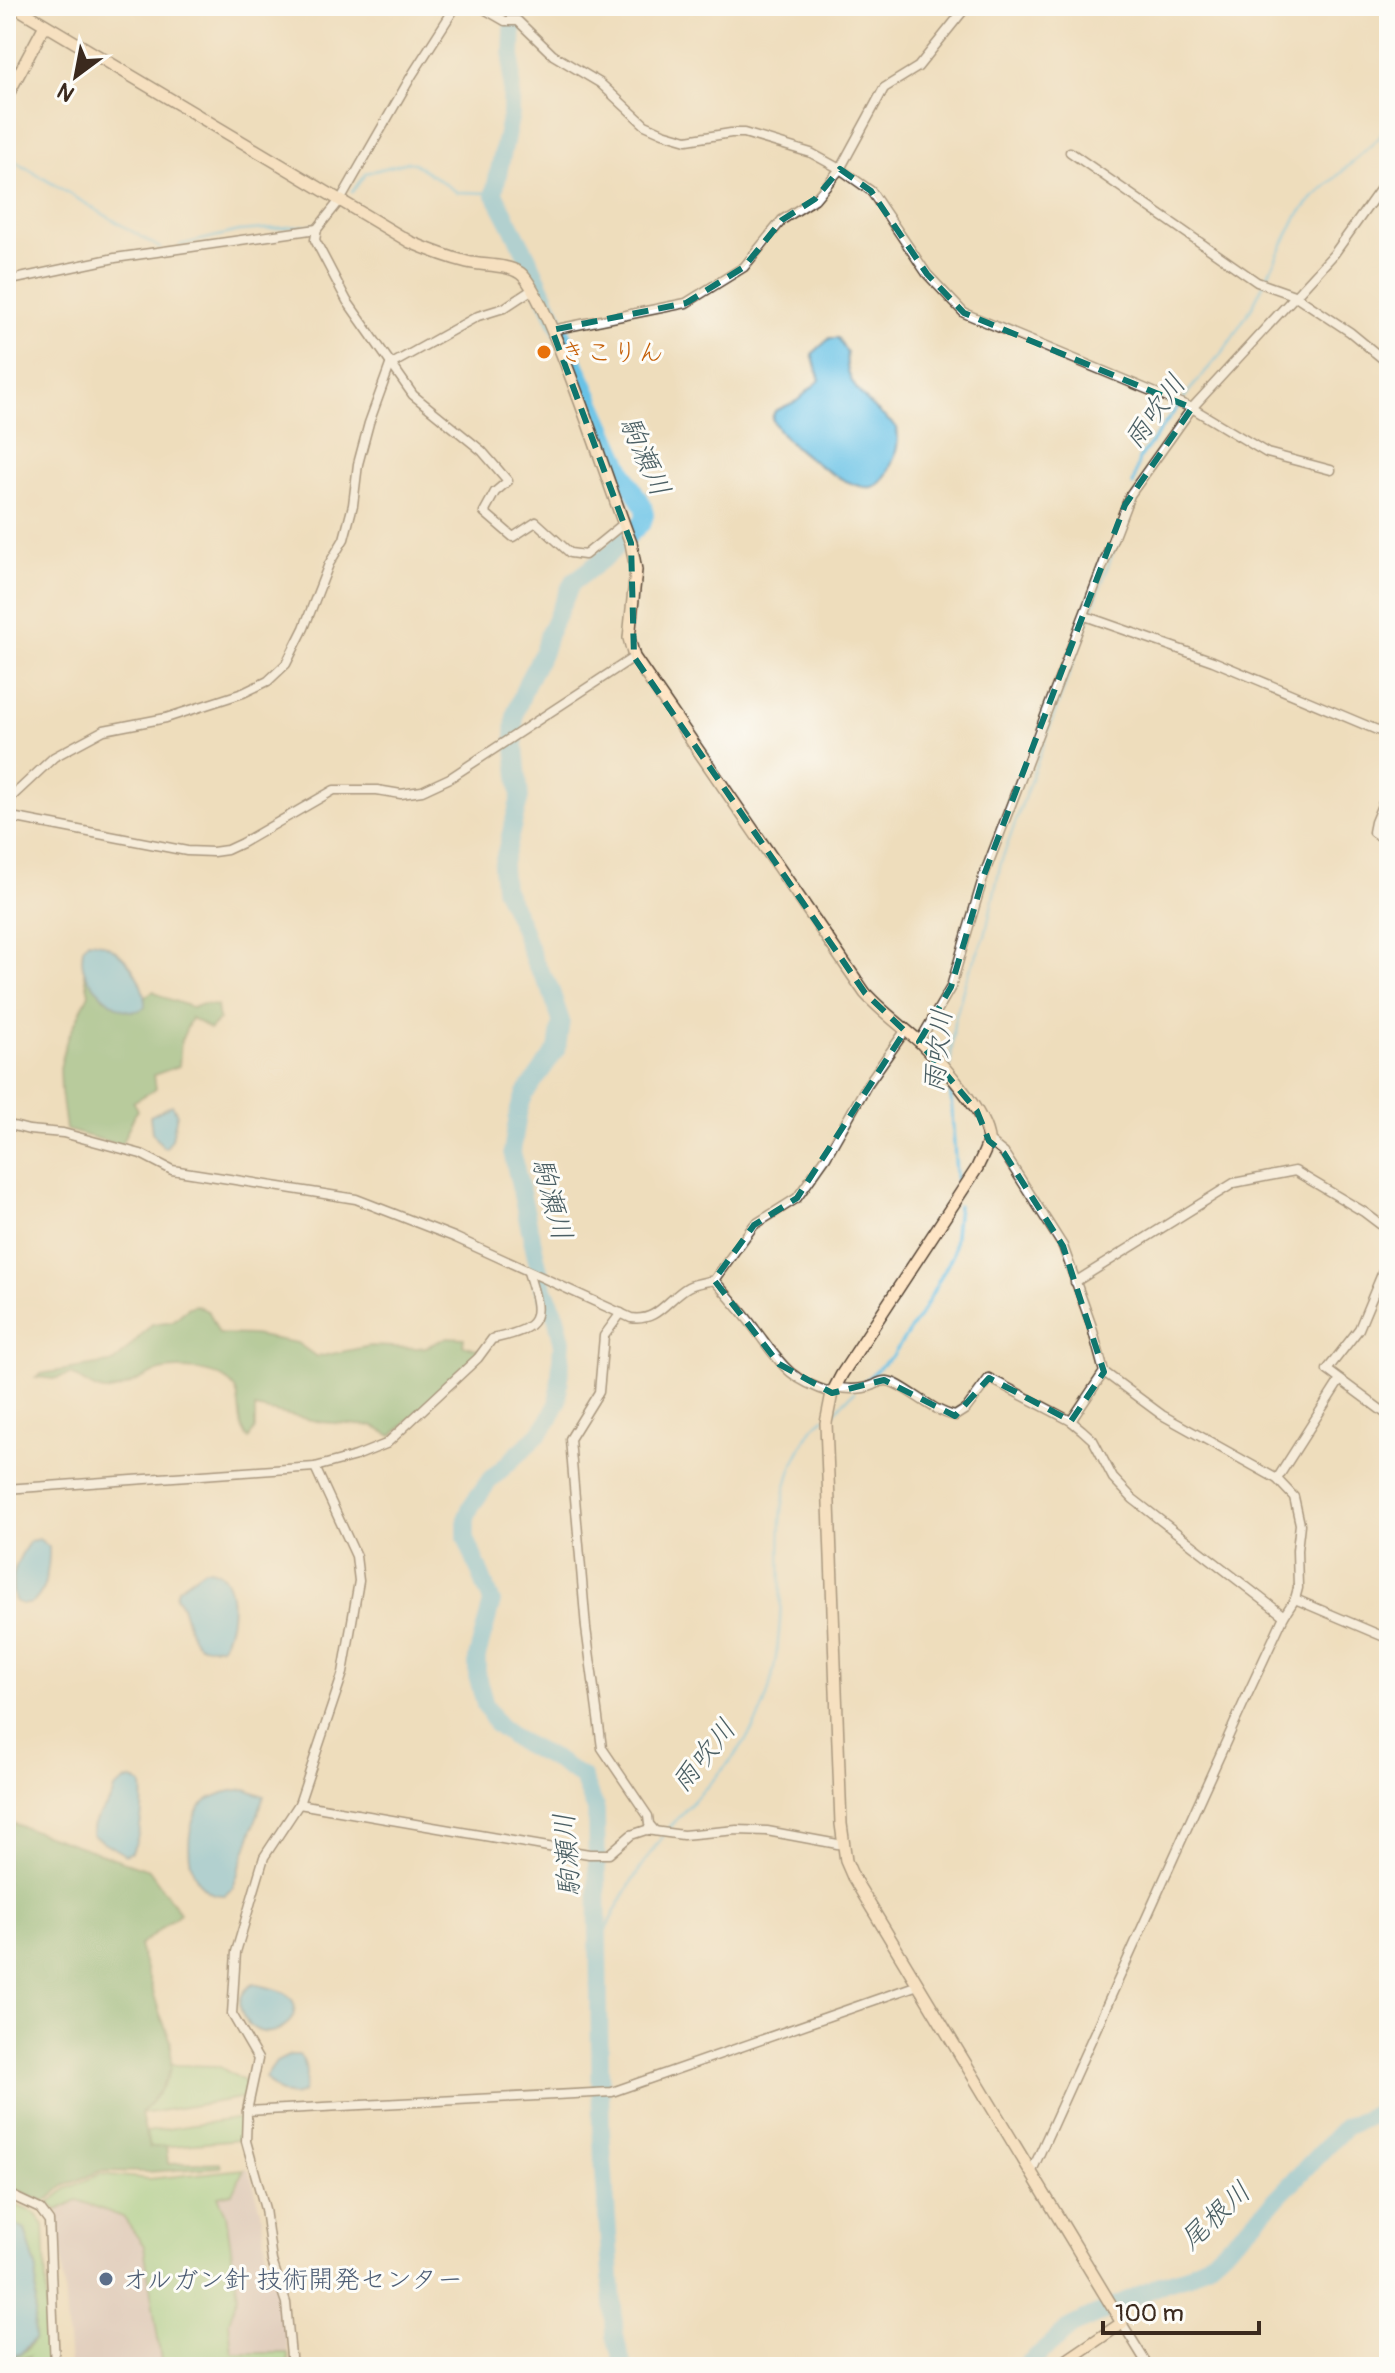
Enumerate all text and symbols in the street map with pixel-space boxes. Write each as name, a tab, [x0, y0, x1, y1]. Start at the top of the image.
north arrow	[36, 36, 116, 116]
text: N	[52, 76, 80, 108]
place label: きこりん	[560, 337, 664, 369]
marker: きこりん	[535, 343, 553, 361]
water label: 雨吹川	[1116, 368, 1194, 456]
water label: 駒瀬川	[612, 411, 678, 502]
water label: 雨吹川	[917, 1008, 960, 1095]
water label: 駒瀬川	[524, 1154, 579, 1244]
water label: 雨吹川	[664, 1712, 744, 1800]
water label: 駒瀬川	[547, 1812, 588, 1898]
water label: 尾根川	[1173, 2175, 1259, 2258]
place label: オルガン針 技術開発センター	[122, 2264, 463, 2296]
marker: オルガン針 技術開発センター	[97, 2270, 115, 2288]
scale bar	[1103, 2285, 1259, 2335]
text: 100 m	[1115, 2299, 1184, 2328]

